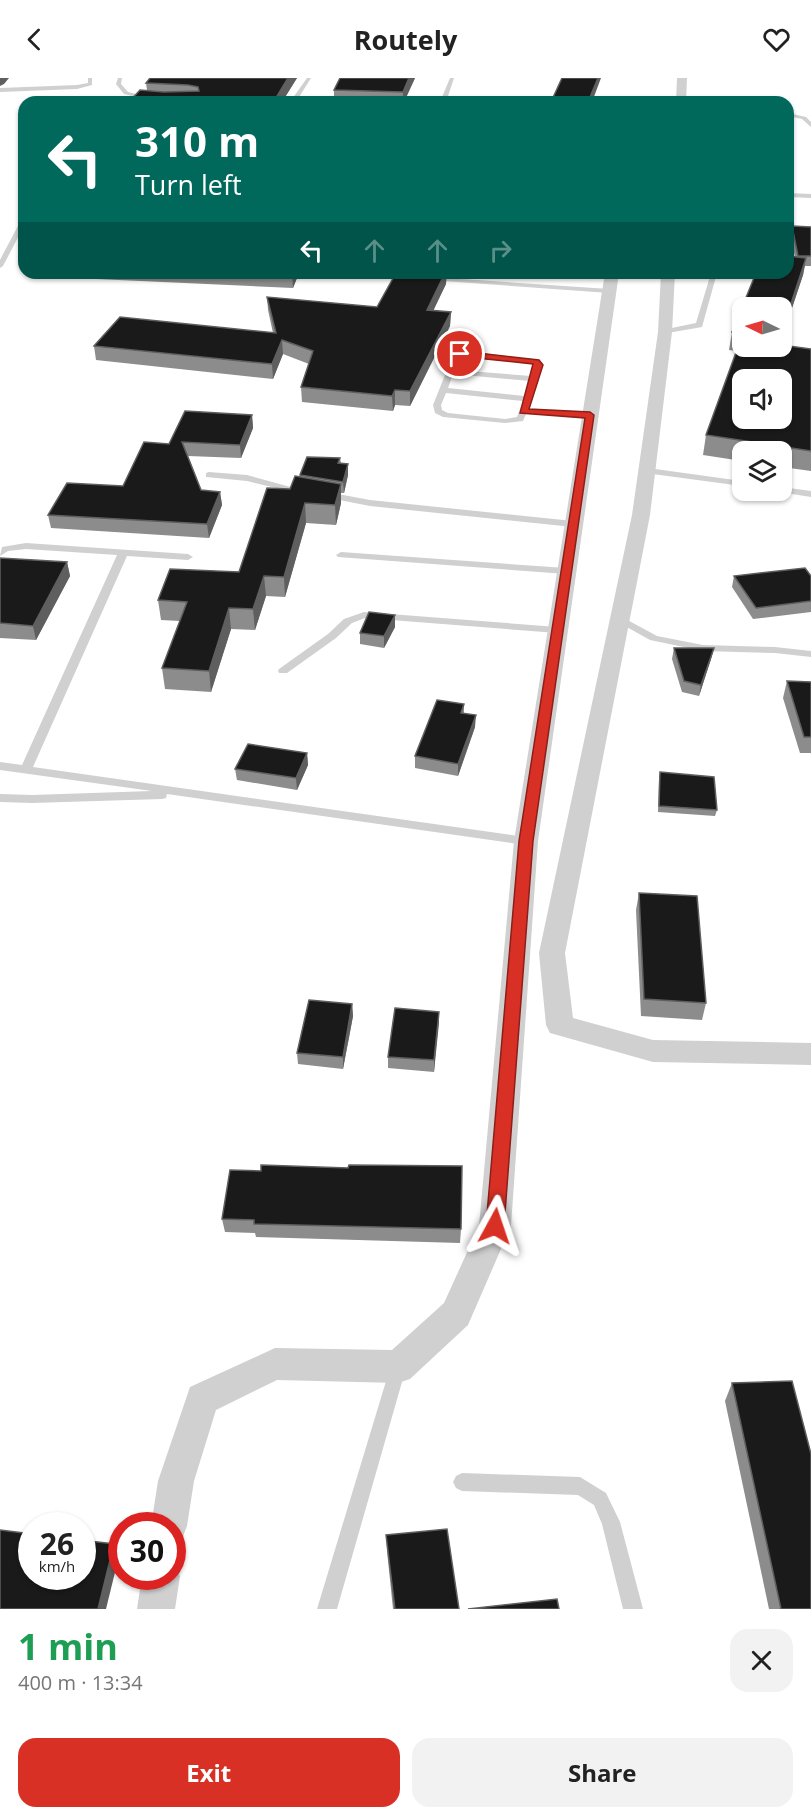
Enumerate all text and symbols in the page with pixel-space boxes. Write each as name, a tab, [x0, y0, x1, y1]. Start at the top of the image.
text: Routely	[354, 21, 457, 58]
icon: back	[18, 23, 51, 56]
icon: heart	[760, 23, 793, 56]
text: 310 m	[135, 112, 259, 169]
icon: left	[36, 120, 114, 198]
text: Turn left	[135, 166, 242, 203]
icon: left	[295, 234, 328, 267]
icon: ahead	[358, 234, 391, 267]
icon: ahead	[421, 234, 454, 267]
icon: right	[484, 234, 517, 267]
north arrow	[732, 297, 792, 357]
map controls	[732, 297, 792, 501]
pin	[434, 328, 485, 379]
icon: arrive	[443, 337, 476, 370]
button: sound	[732, 369, 792, 429]
button: layers	[732, 441, 792, 501]
position arrow	[463, 1194, 527, 1258]
speed limit sign: 30	[108, 1512, 186, 1590]
text: 26	[40, 1523, 74, 1564]
text: km/h	[39, 1556, 75, 1576]
text: 1 min	[18, 1622, 118, 1671]
button: close	[730, 1629, 793, 1692]
text: 400 m · 13:34	[18, 1669, 143, 1696]
button: Exit	[18, 1738, 400, 1807]
button: Share	[412, 1738, 793, 1807]

